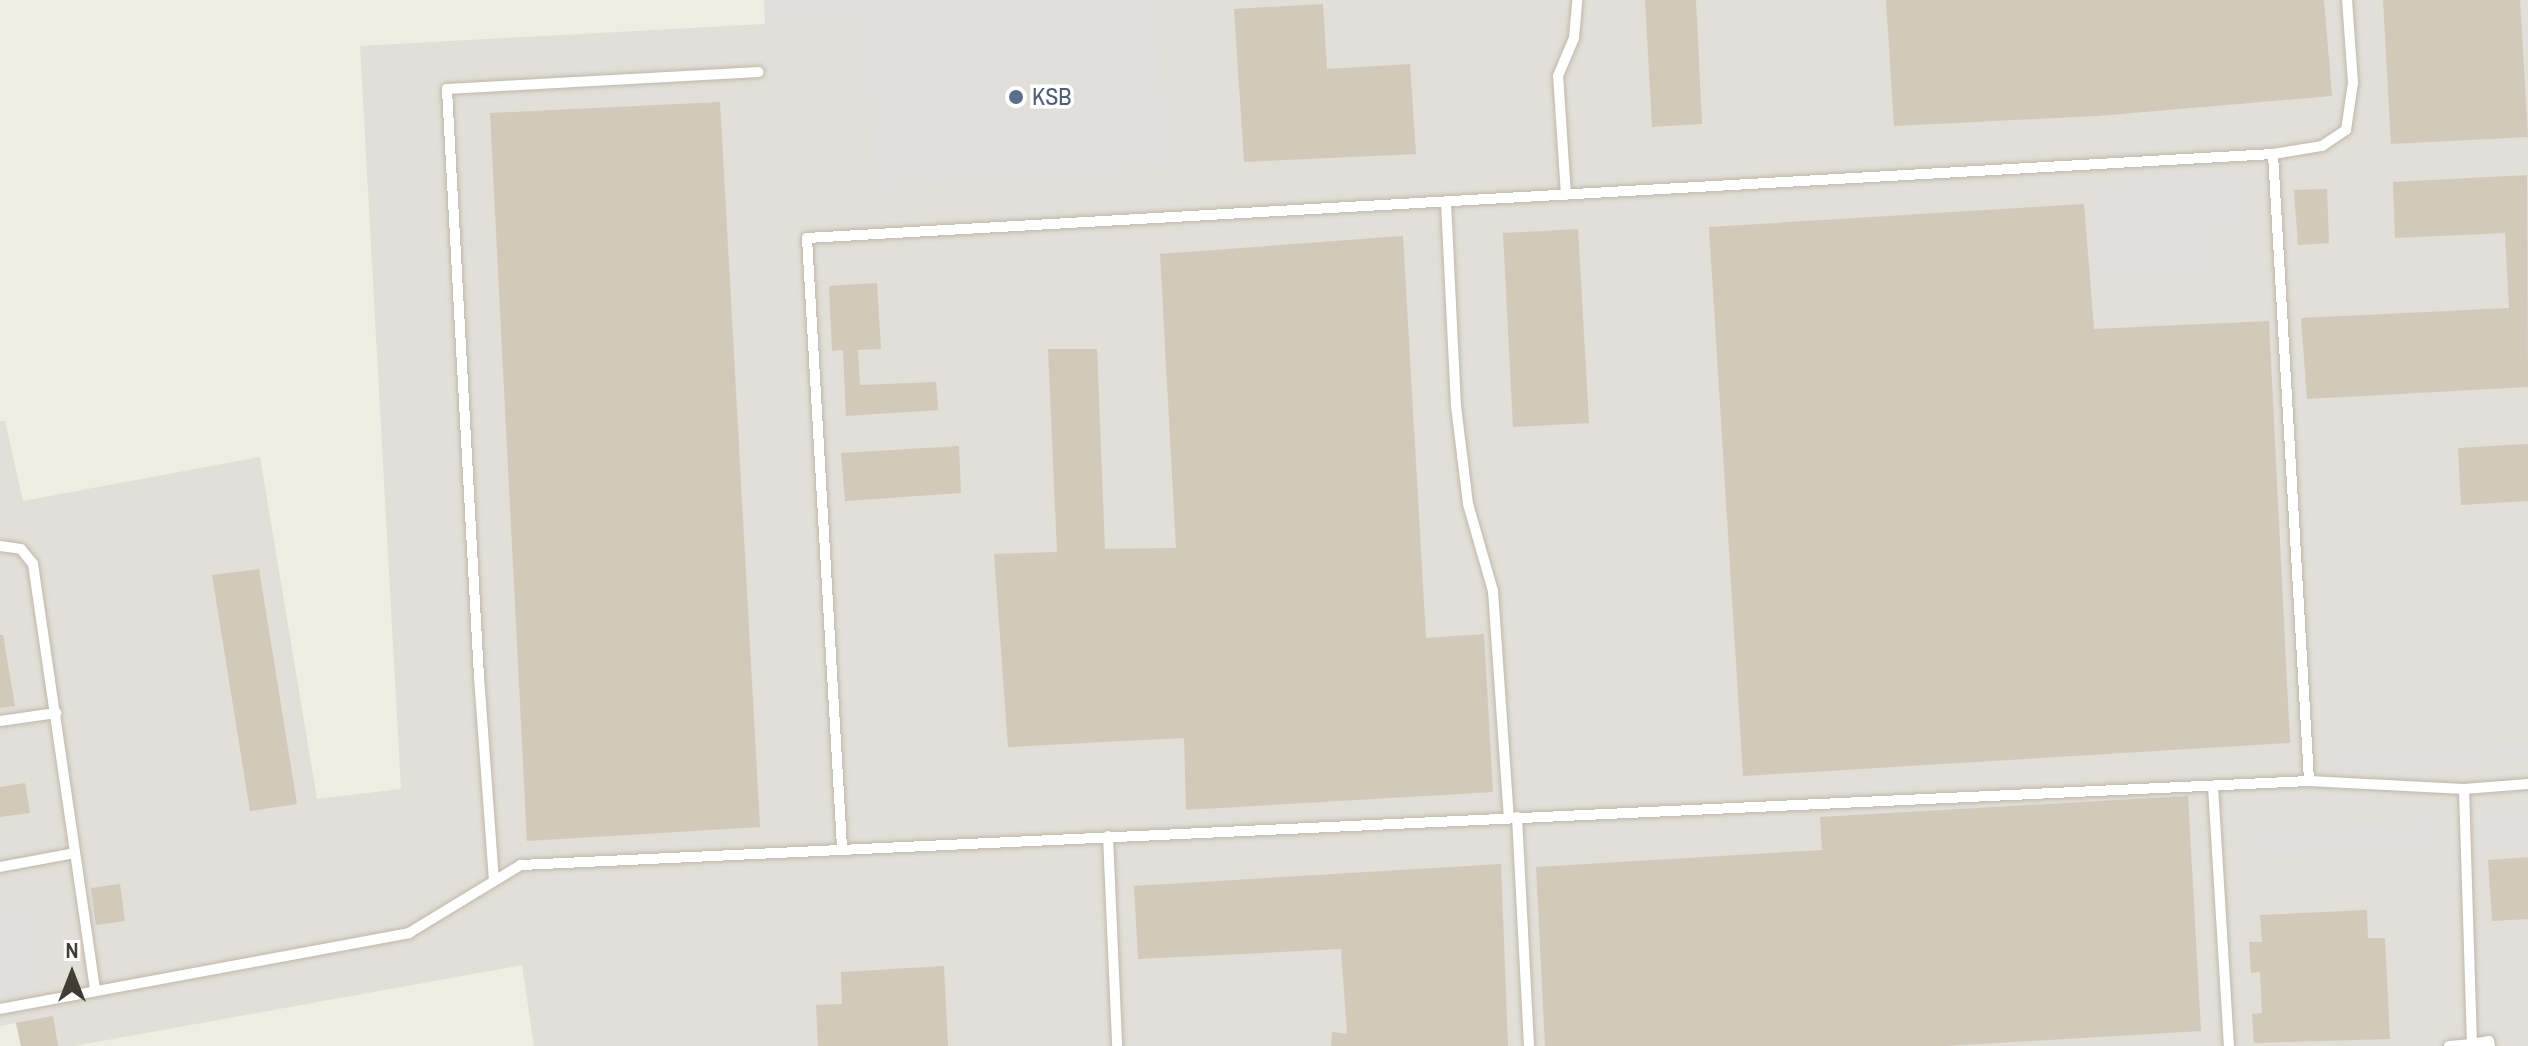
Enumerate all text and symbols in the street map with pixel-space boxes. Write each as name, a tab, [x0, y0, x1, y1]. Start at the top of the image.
place label: KSB	[1032, 83, 1071, 111]
marker: KSB	[1007, 88, 1025, 106]
north arrow	[32, 934, 112, 1014]
text: N	[65, 935, 79, 965]

